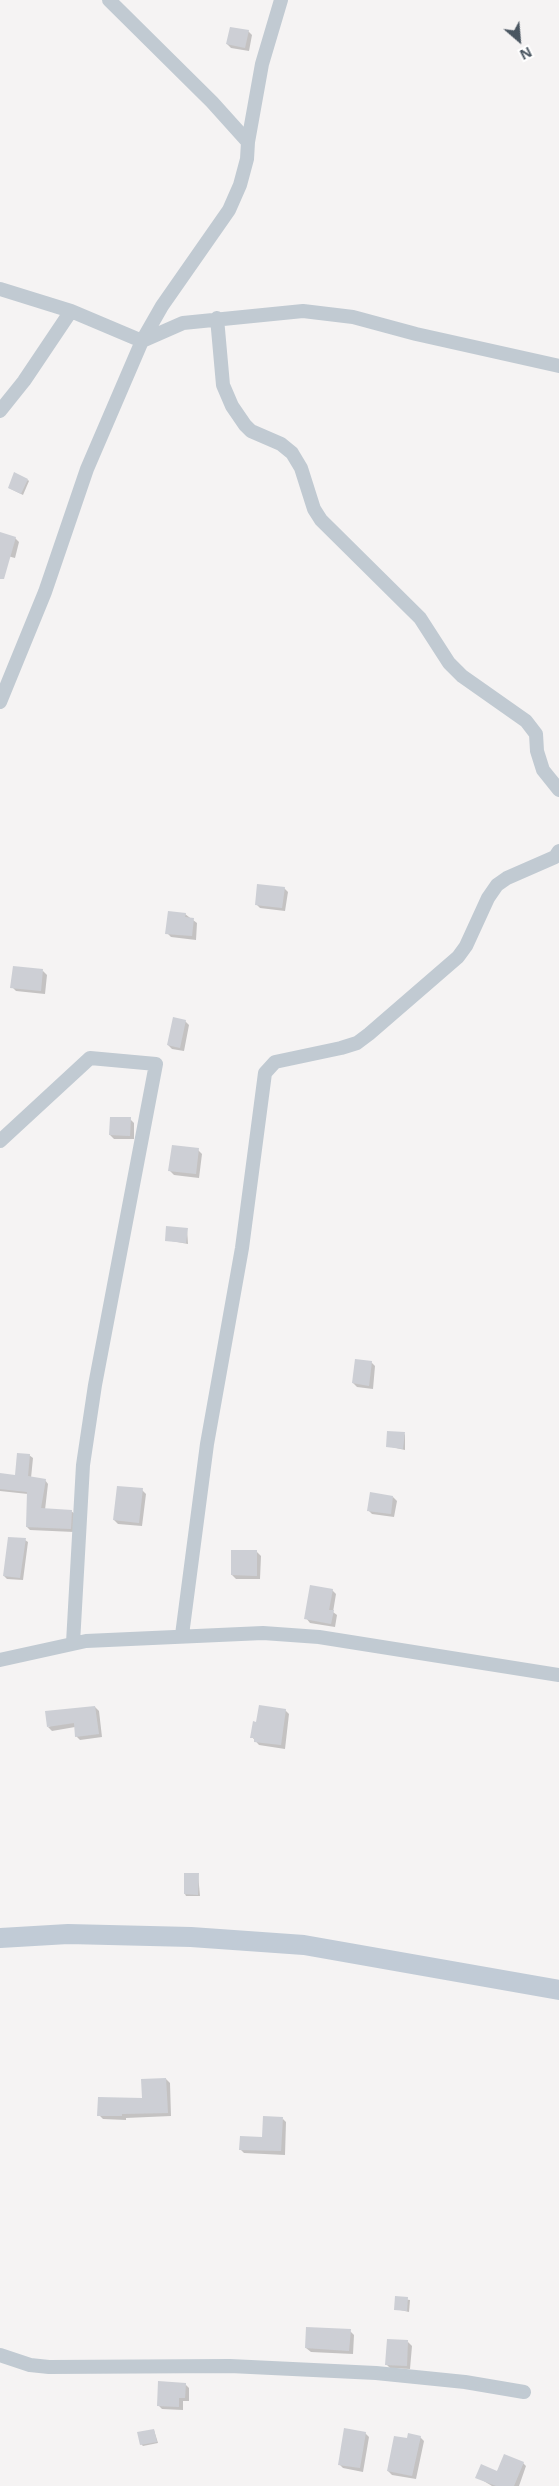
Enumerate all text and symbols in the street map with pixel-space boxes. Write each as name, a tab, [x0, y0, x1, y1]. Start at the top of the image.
north arrow	[494, 15, 544, 65]
text: N	[517, 43, 535, 65]

